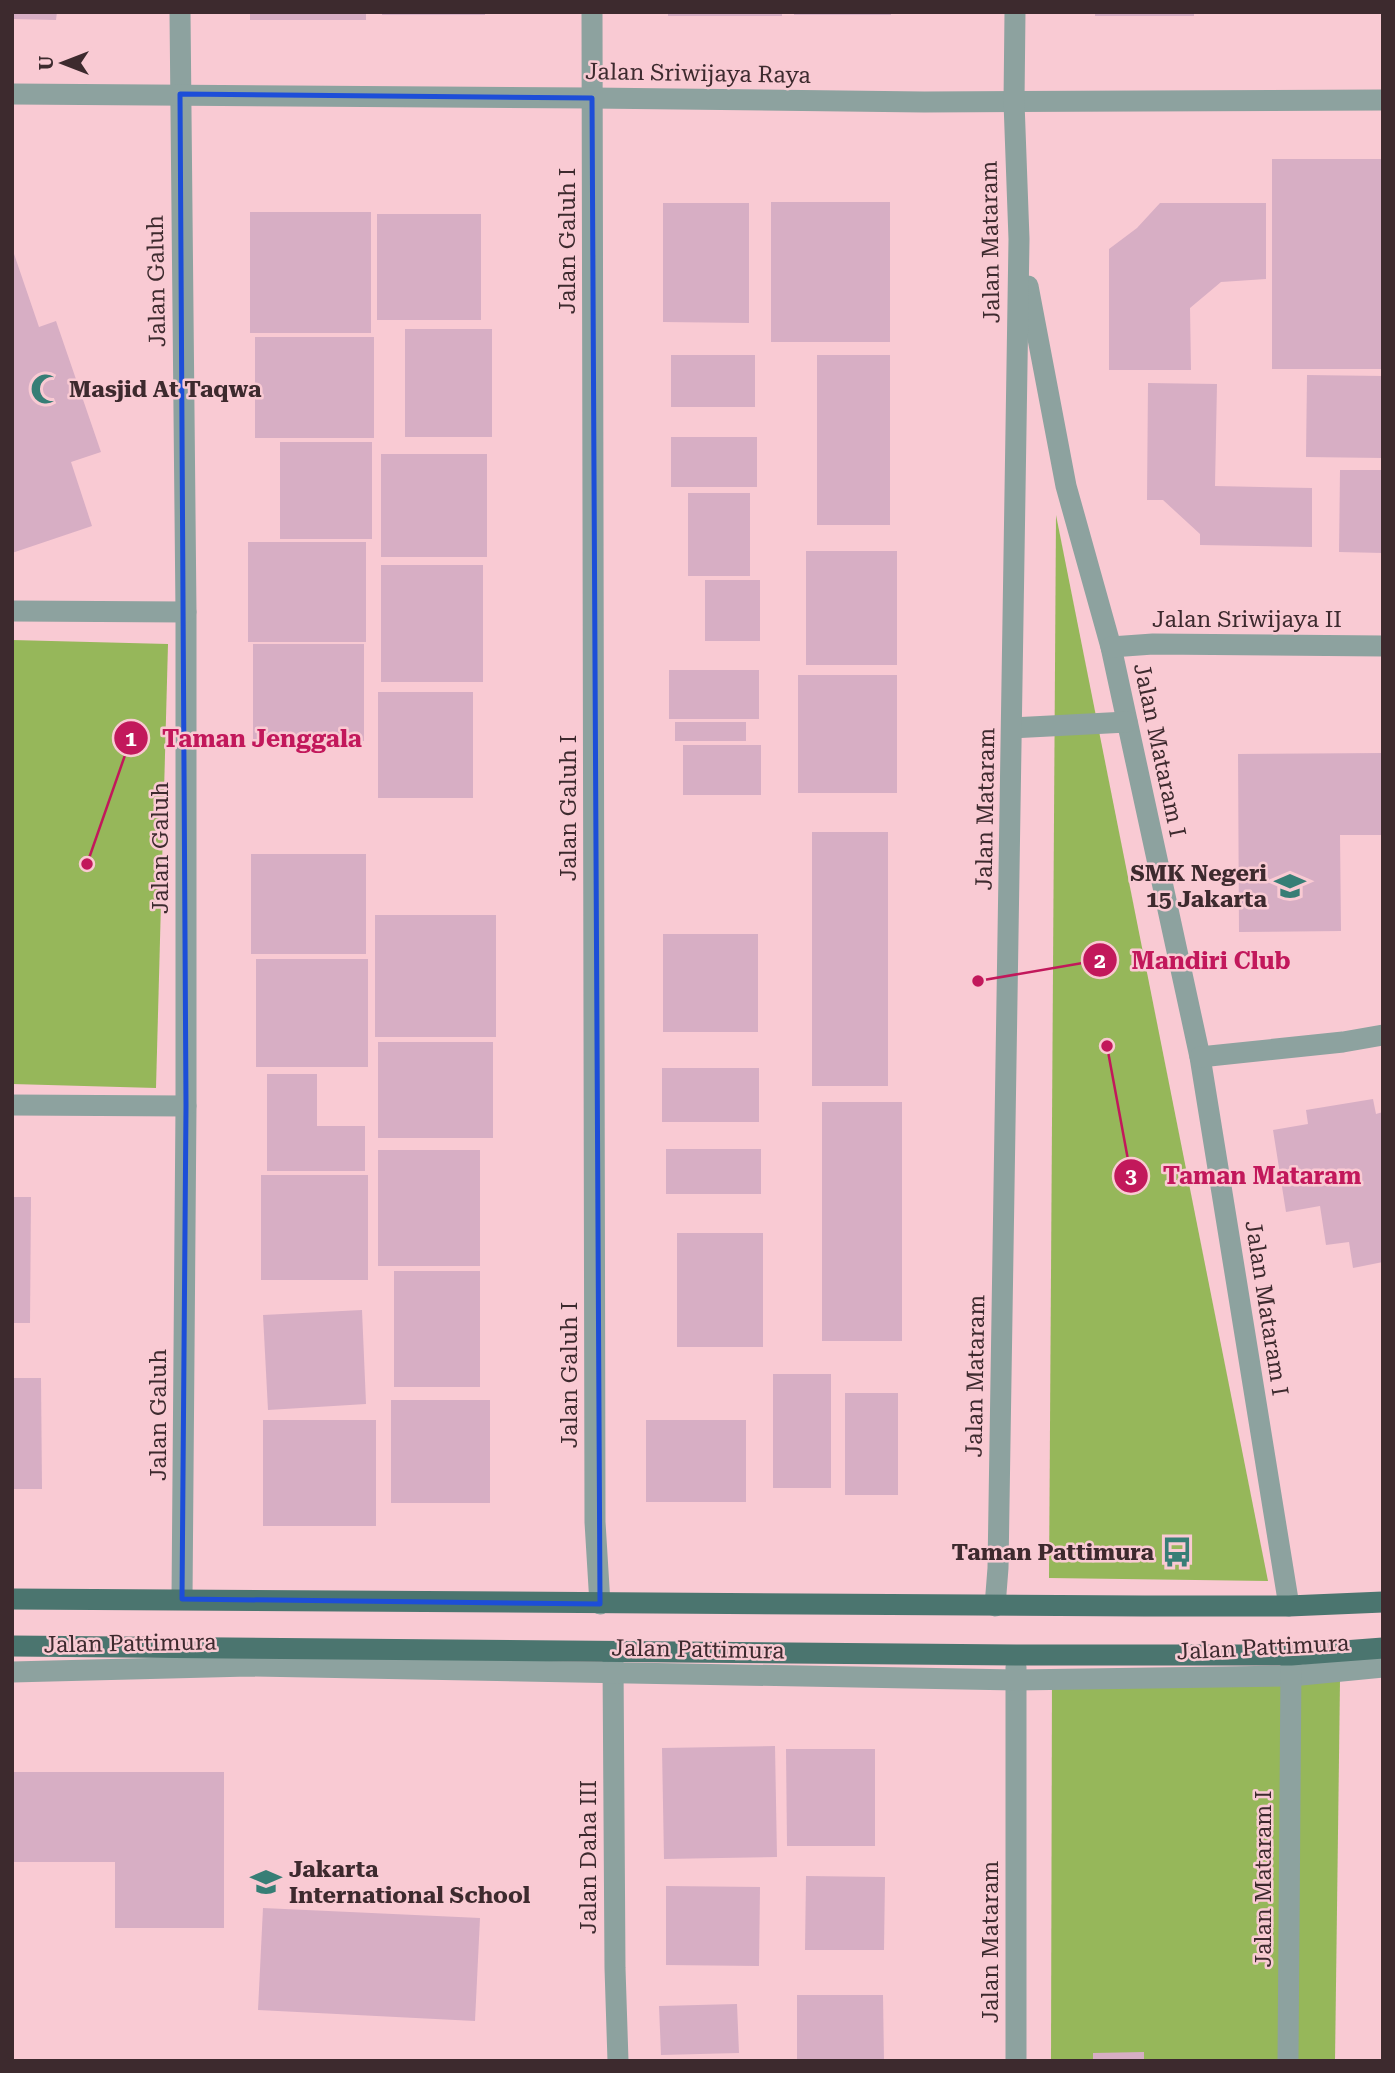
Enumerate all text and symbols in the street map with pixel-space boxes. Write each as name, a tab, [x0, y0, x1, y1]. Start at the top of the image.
north arrow	[28, 28, 98, 98]
text: U	[35, 55, 58, 70]
street label: Jalan Sriwijaya Raya	[585, 58, 812, 89]
street label: Jalan Mataram	[976, 160, 1005, 324]
street label: Jalan Galuh I	[554, 168, 581, 314]
street label: Jalan Galuh	[142, 215, 171, 347]
mosque icon: Masjid At Taqwa	[29, 372, 63, 406]
place label: Masjid At Taqwa	[69, 376, 262, 403]
street label: Jalan Sriwijaya II	[1152, 606, 1342, 633]
street label: Jalan Mataram I	[1128, 661, 1191, 840]
callout: Taman Jenggala	[113, 716, 376, 761]
text: Taman Jenggala	[162, 725, 362, 753]
text: 1	[125, 727, 137, 751]
street label: Jalan Mataram	[971, 727, 1000, 891]
street label: Jalan Galuh I	[555, 735, 582, 881]
street label: Jalan Galuh	[147, 782, 174, 914]
place label: SMK Negeri 15 Jakarta	[1130, 860, 1267, 913]
school or university icon: SMK Negeri 15 Jakarta	[1273, 869, 1307, 903]
callout: Mandiri Club	[1082, 938, 1304, 983]
text: Mandiri Club	[1131, 947, 1291, 975]
text: 2	[1094, 949, 1106, 973]
callout: Taman Mataram	[1113, 1154, 1375, 1199]
text: Taman Mataram	[1163, 1162, 1361, 1190]
text: 3	[1125, 1164, 1137, 1188]
street label: Jalan Mataram I	[1239, 1219, 1294, 1398]
street label: Jalan Mataram	[961, 1294, 990, 1458]
street label: Jalan Galuh I	[556, 1302, 583, 1448]
street label: Jalan Galuh	[145, 1349, 172, 1481]
bus stop icon: Taman Pattimura	[1160, 1535, 1194, 1569]
place label: Taman Pattimura	[952, 1539, 1154, 1566]
street label: Jalan Pattimura	[43, 1628, 217, 1659]
street label: Jalan Pattimura	[1176, 1629, 1351, 1666]
street label: Jalan Pattimura	[611, 1634, 785, 1665]
street label: Jalan Daha III	[575, 1780, 602, 1934]
street label: Jalan Mataram I	[1250, 1790, 1277, 1968]
place label: Jakarta International School	[289, 1856, 531, 1909]
street label: Jalan Mataram	[977, 1861, 1004, 2023]
school or university icon: Jakarta International School	[249, 1865, 283, 1899]

